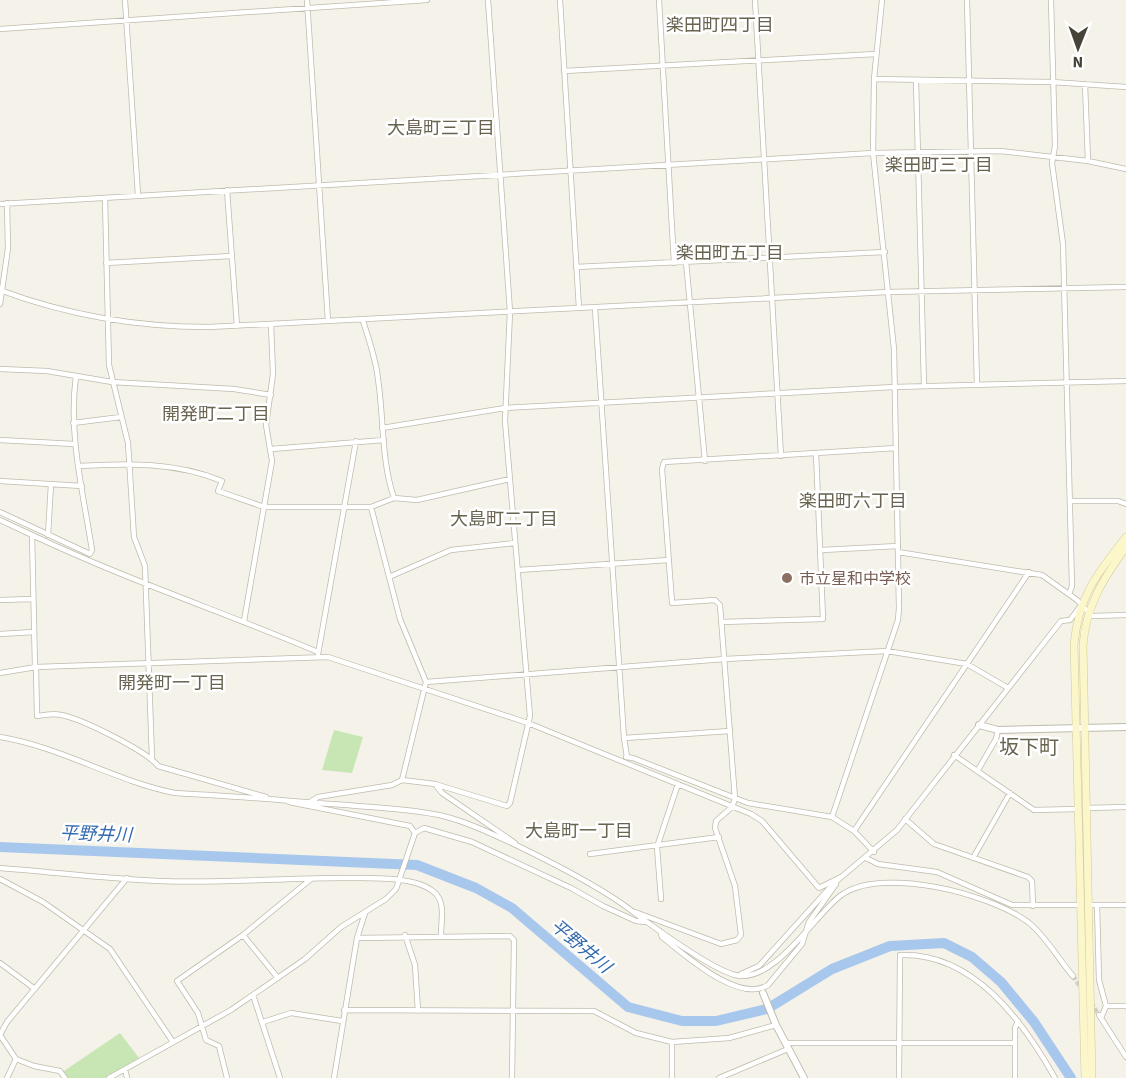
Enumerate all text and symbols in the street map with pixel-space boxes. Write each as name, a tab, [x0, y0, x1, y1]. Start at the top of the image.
district label: 楽田町四丁目	[666, 13, 774, 38]
north arrow	[1048, 18, 1108, 78]
text: N	[1072, 51, 1083, 73]
district label: 大島町三丁目	[387, 116, 495, 141]
district label: 楽田町三丁目	[885, 153, 993, 178]
district label: 楽田町五丁目	[676, 241, 784, 266]
district label: 開発町二丁目	[162, 402, 270, 427]
district label: 楽田町六丁目	[799, 489, 907, 514]
district label: 大島町二丁目	[450, 507, 558, 532]
place label: 市立星和中学校	[799, 568, 911, 590]
marker: 市立星和中学校	[780, 571, 794, 585]
district label: 開発町一丁目	[118, 671, 226, 696]
district label: 坂下町	[999, 734, 1059, 762]
district label: 大島町一丁目	[525, 819, 633, 844]
water label: 平野井川	[60, 821, 134, 848]
water label: 平野井川	[545, 914, 618, 980]

